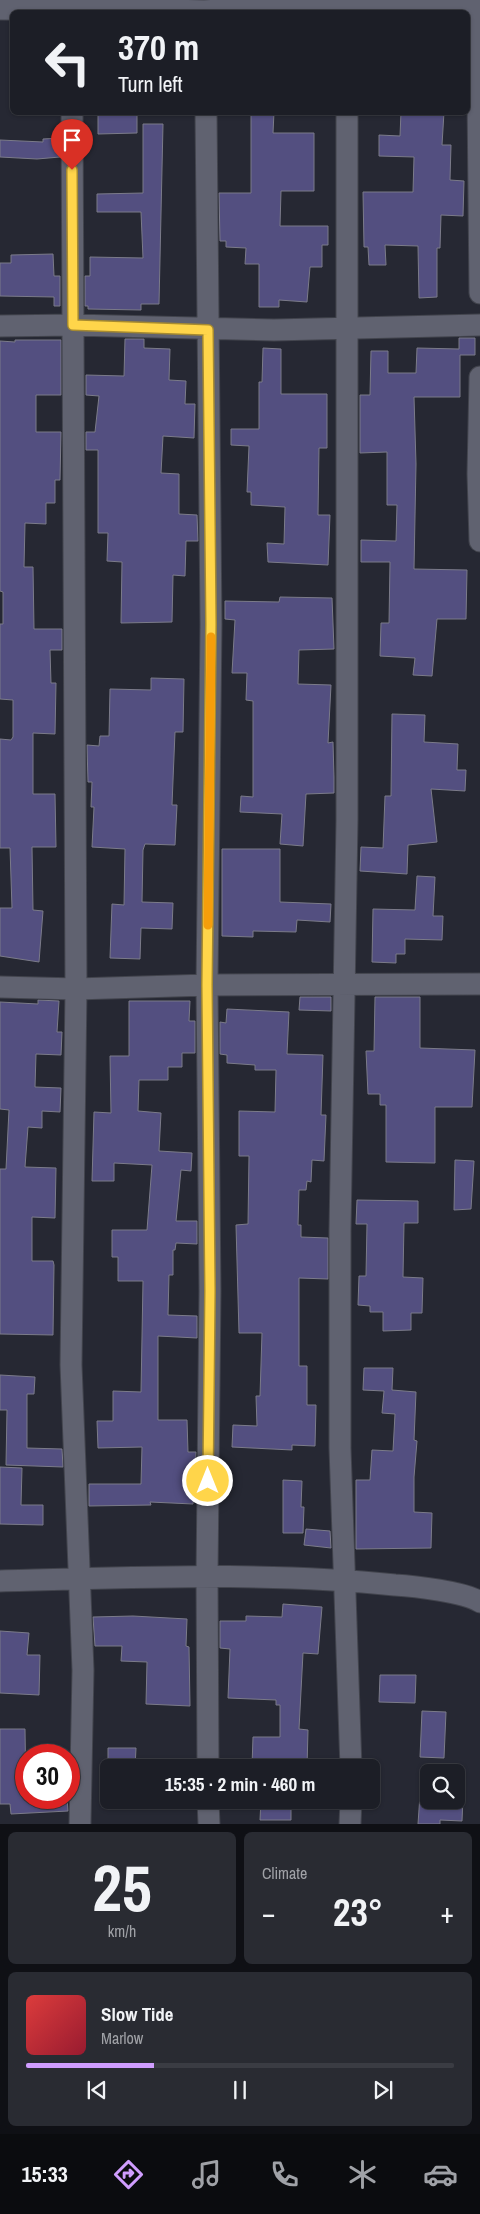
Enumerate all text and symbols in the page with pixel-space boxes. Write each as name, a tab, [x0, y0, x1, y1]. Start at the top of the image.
text: 370 m	[118, 24, 199, 71]
icon: left	[35, 30, 100, 95]
text: Turn left	[118, 69, 183, 99]
pin	[51, 119, 93, 170]
icon: arrive	[58, 126, 86, 154]
position arrow	[181, 1454, 233, 1506]
speed limit sign: 30	[15, 1744, 80, 1809]
map controls	[420, 1764, 465, 1809]
button: search	[420, 1764, 465, 1809]
text: 15:35 · 2 min · 460 m	[165, 1771, 315, 1797]
text: 25	[92, 1844, 152, 1931]
text: Climate	[262, 1862, 307, 1884]
text: 23°	[333, 1887, 383, 1938]
text: −	[262, 1894, 275, 1932]
text: +	[441, 1894, 454, 1932]
text: km/h	[108, 1920, 136, 1942]
text: Slow Tide	[101, 2001, 173, 2027]
text: Marlow	[101, 2027, 143, 2049]
icon: previous	[83, 2076, 111, 2104]
icon: pause	[226, 2076, 254, 2104]
icon: next	[369, 2076, 397, 2104]
icon: directions	[111, 2157, 146, 2192]
icon: music	[189, 2157, 224, 2192]
icon: phone	[267, 2157, 302, 2192]
icon: climate	[345, 2157, 380, 2192]
icon: car	[423, 2157, 458, 2192]
text: 15:33	[22, 2159, 68, 2189]

